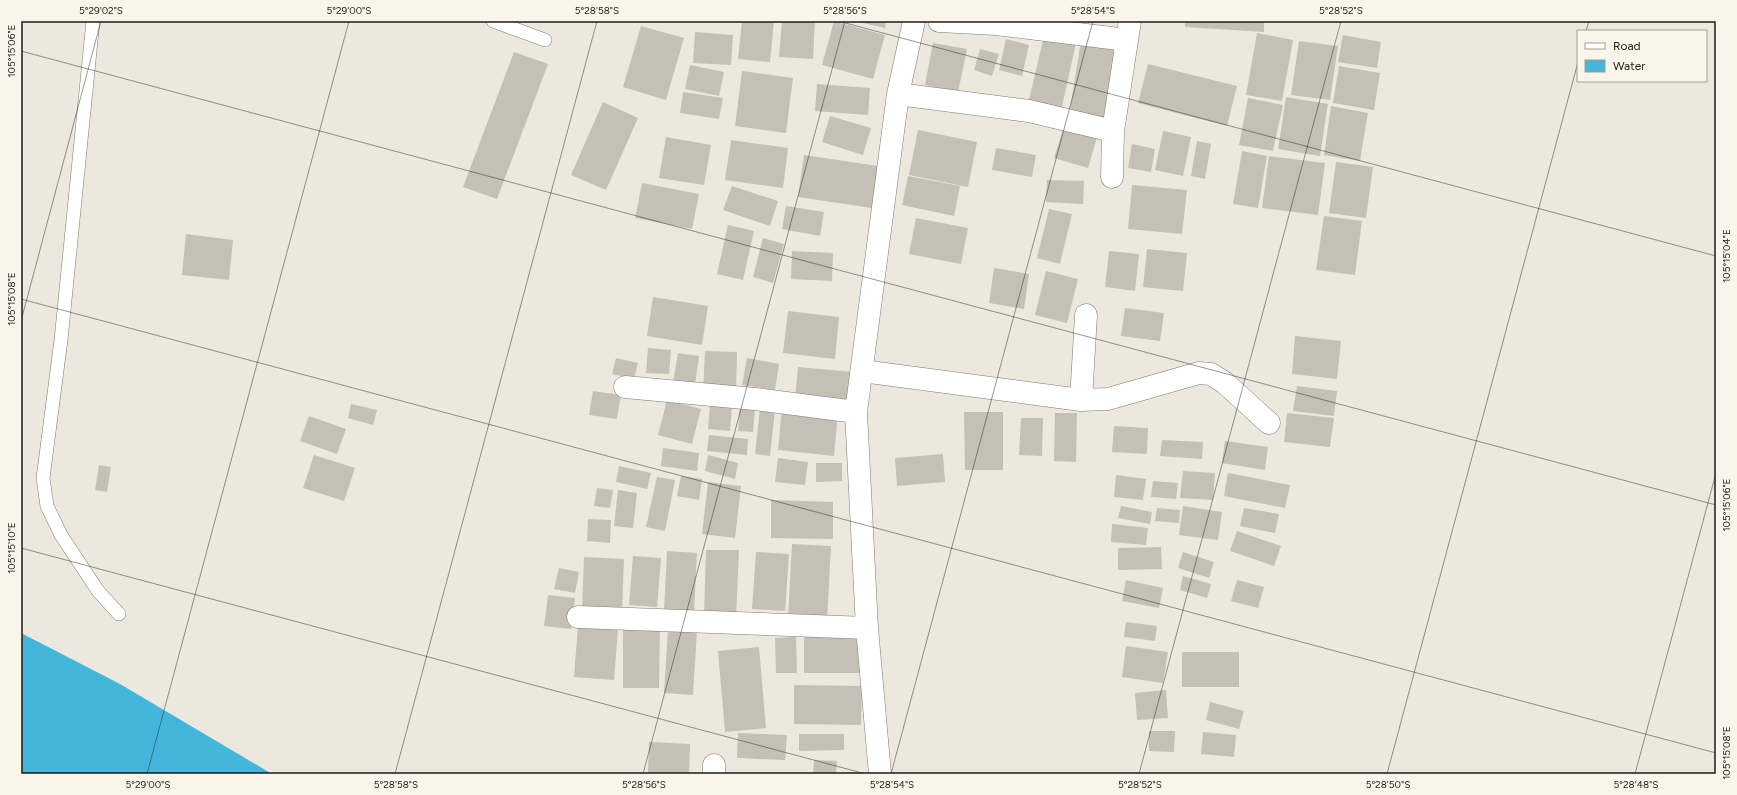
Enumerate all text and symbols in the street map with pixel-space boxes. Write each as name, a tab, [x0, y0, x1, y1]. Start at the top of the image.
text: 5°29'02"S	[79, 4, 123, 17]
text: 5°29'00"S	[327, 4, 371, 17]
text: 5°28'58"S	[575, 4, 619, 17]
text: 5°28'56"S	[823, 4, 867, 17]
text: 5°28'54"S	[1071, 4, 1115, 17]
text: 5°28'52"S	[1319, 4, 1363, 17]
text: 105°15'06"E	[5, 24, 18, 78]
legend	[1577, 30, 1707, 82]
text: Road	[1613, 39, 1641, 53]
text: Water	[1613, 59, 1645, 73]
text: 105°15'04"E	[1720, 229, 1733, 283]
text: 105°15'08"E	[5, 272, 18, 326]
text: 105°15'06"E	[1720, 478, 1733, 532]
text: 105°15'10"E	[5, 522, 18, 574]
text: 105°15'08"E	[1720, 726, 1733, 780]
text: 5°29'00"S	[126, 778, 170, 791]
text: 5°28'58"S	[374, 778, 418, 791]
text: 5°28'56"S	[622, 778, 666, 791]
text: 5°28'54"S	[870, 778, 914, 791]
text: 5°28'52"S	[1118, 778, 1162, 791]
text: 5°28'50"S	[1366, 778, 1410, 791]
text: 5°28'48"S	[1614, 778, 1658, 791]

